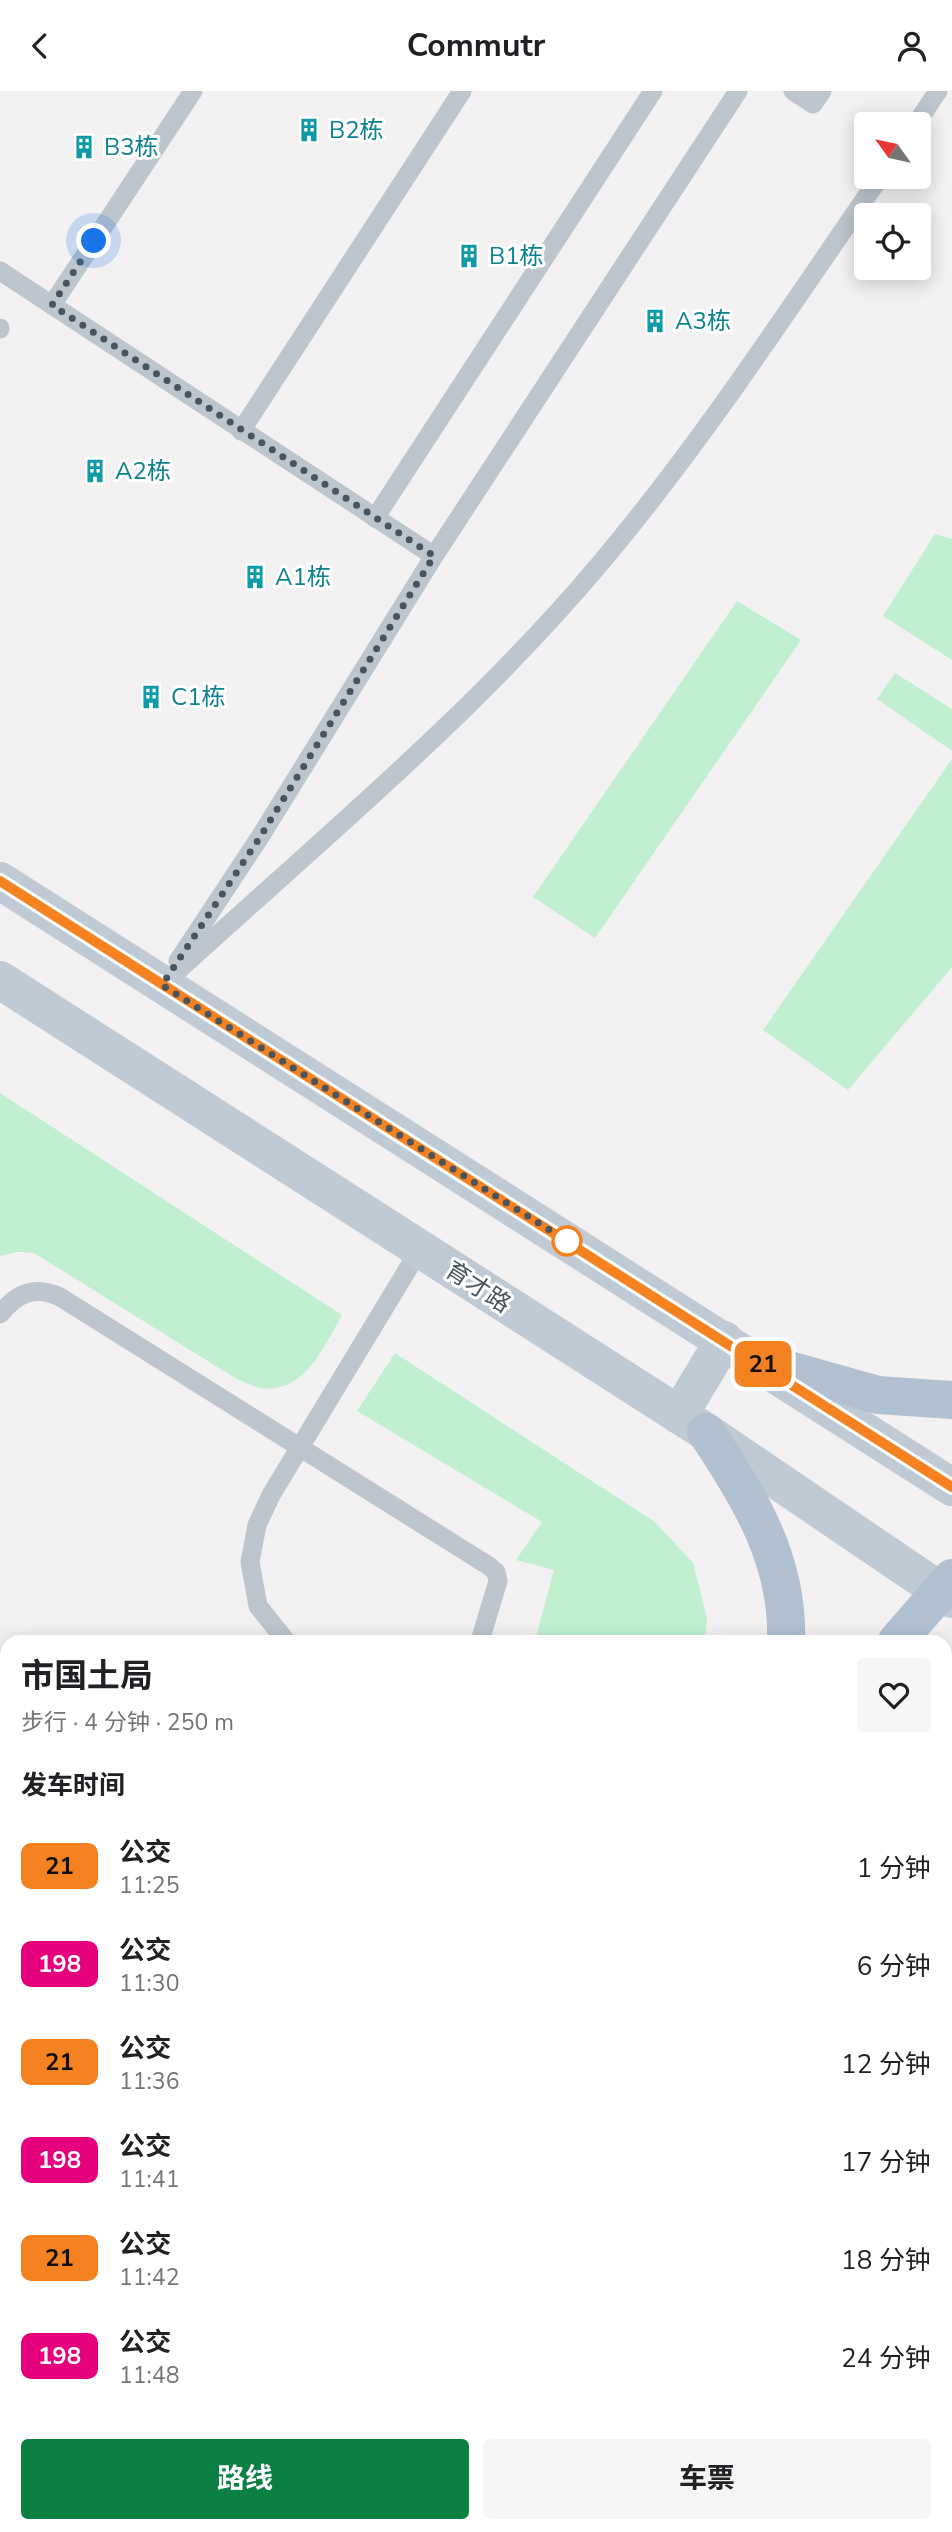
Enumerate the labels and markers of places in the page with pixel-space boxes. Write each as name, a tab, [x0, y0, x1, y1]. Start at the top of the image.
place label: B2栋	[329, 114, 384, 146]
building icon: B2栋	[295, 116, 323, 144]
place label: B3栋	[104, 131, 159, 163]
building icon: B3栋	[70, 133, 98, 161]
place label: B1栋	[489, 240, 544, 272]
building icon: B1栋	[455, 242, 483, 270]
place label: A3栋	[675, 305, 731, 337]
building icon: A3栋	[641, 307, 669, 335]
place label: A2栋	[115, 455, 171, 487]
building icon: A2栋	[81, 457, 109, 485]
place label: A1栋	[275, 561, 331, 593]
building icon: A1栋	[241, 563, 269, 591]
place label: C1栋	[171, 681, 226, 713]
building icon: C1栋	[137, 683, 165, 711]
unlabelled marker	[552, 1226, 582, 1256]

